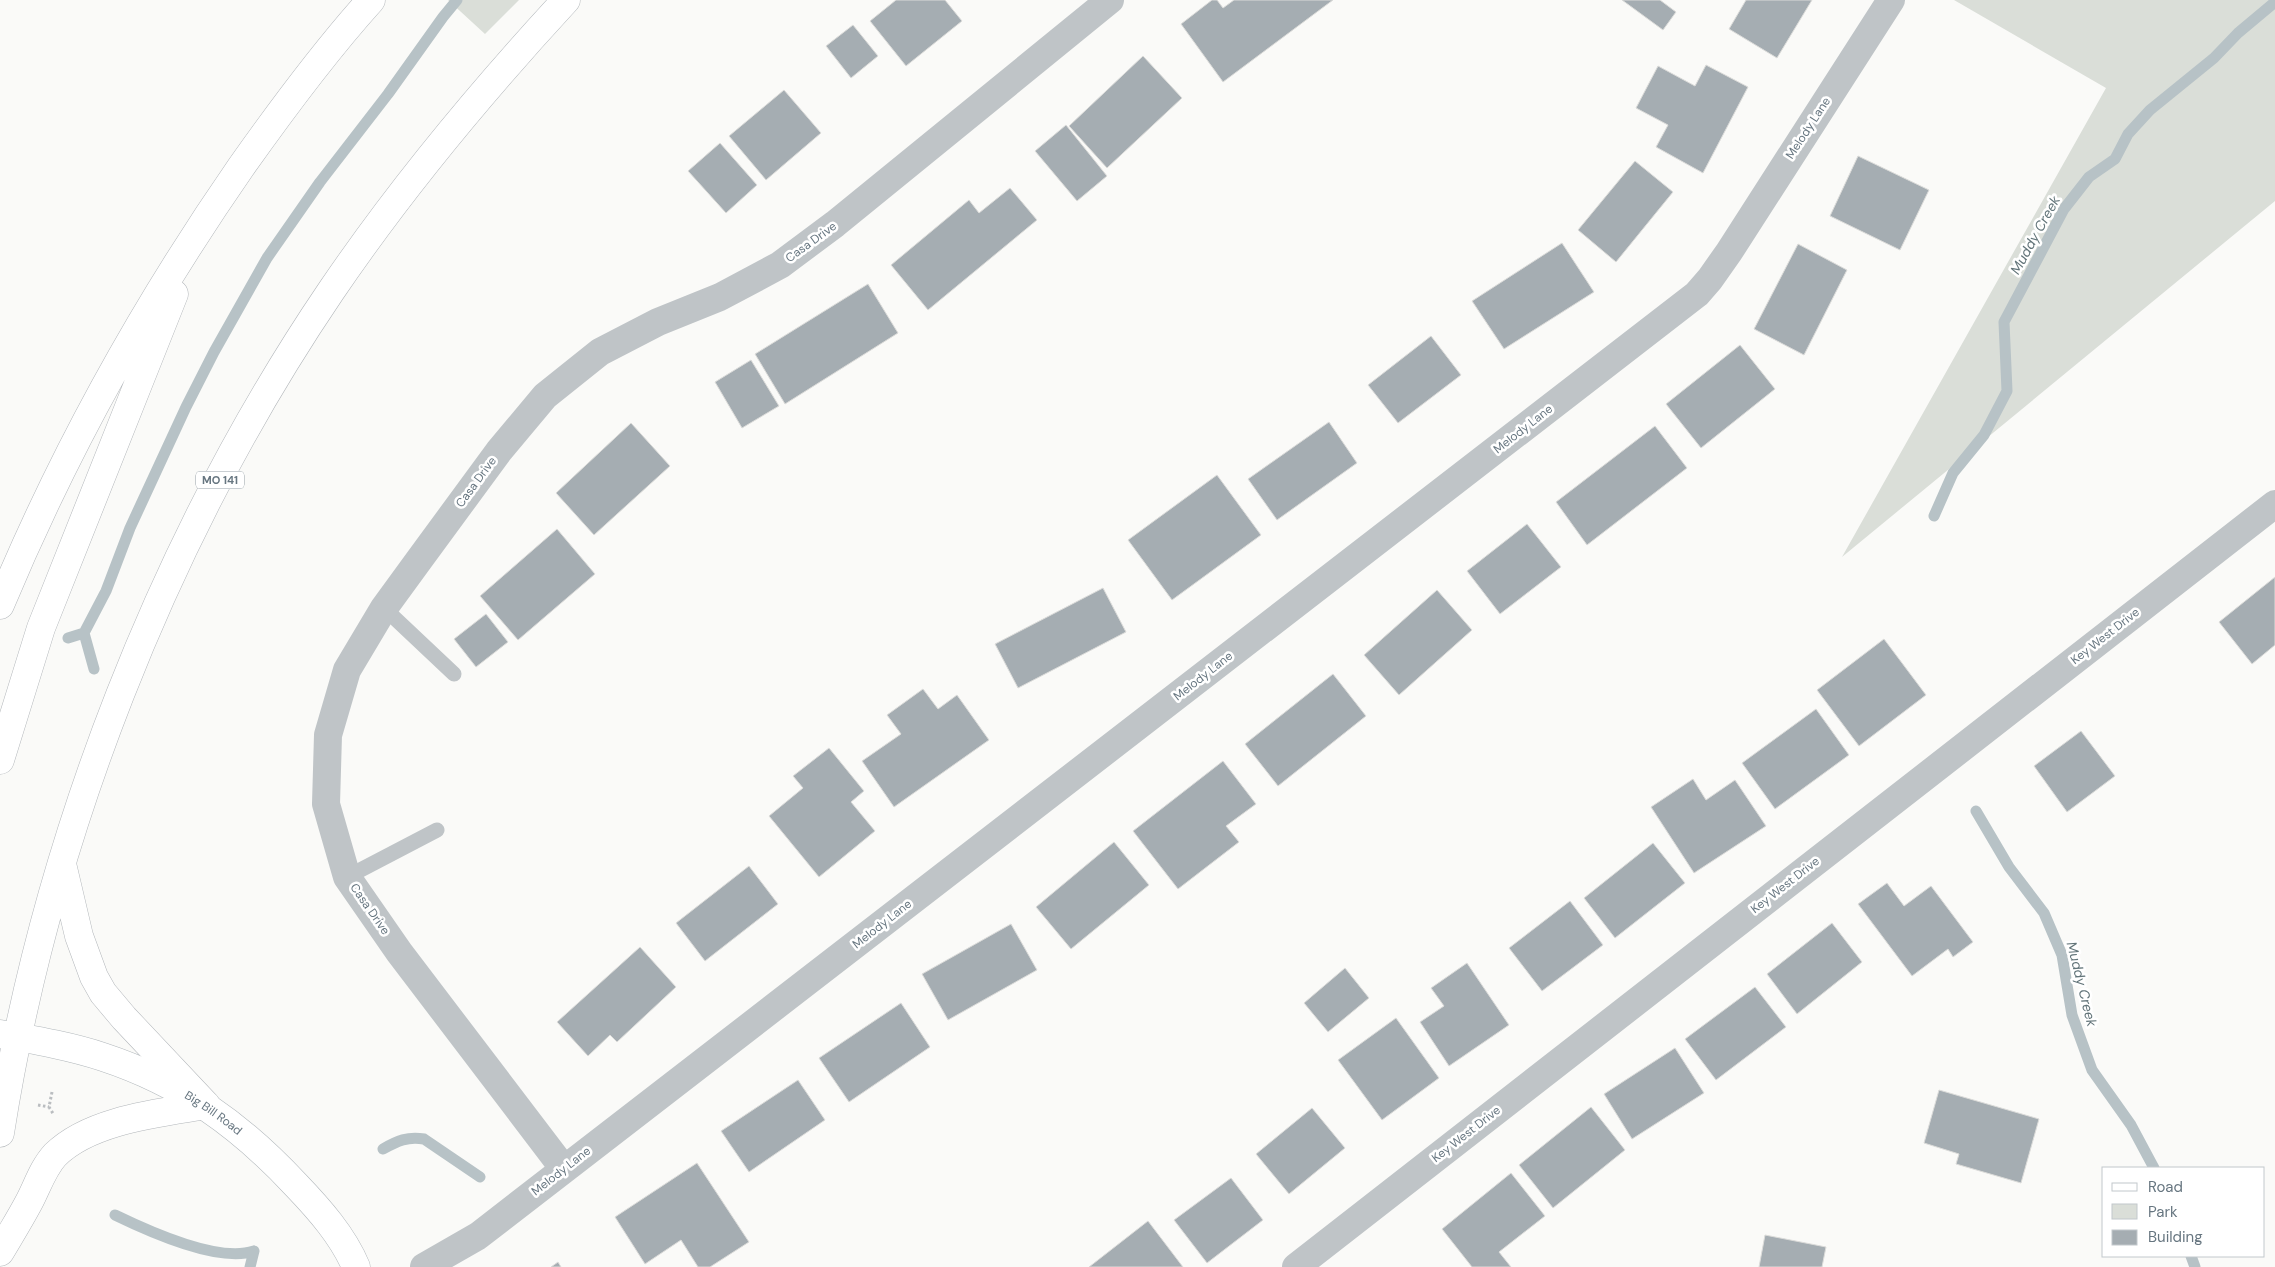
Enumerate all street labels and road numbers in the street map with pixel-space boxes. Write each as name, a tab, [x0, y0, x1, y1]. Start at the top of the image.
street label: Melody Lane	[1782, 94, 1834, 162]
street label: Casa Drive	[782, 218, 840, 266]
street label: Melody Lane	[1490, 401, 1556, 457]
street label: Casa Drive	[452, 453, 500, 511]
road number: MO 141	[196, 472, 244, 488]
street label: Key West Drive	[2067, 604, 2143, 668]
street label: Melody Lane	[1170, 648, 1236, 704]
street label: Key West Drive	[1747, 853, 1823, 917]
street label: Casa Drive	[346, 880, 394, 938]
street label: Melody Lane	[849, 896, 915, 952]
street label: Big Bill Road	[182, 1087, 245, 1139]
street label: Key West Drive	[1428, 1102, 1504, 1166]
street label: Melody Lane	[528, 1143, 594, 1199]

